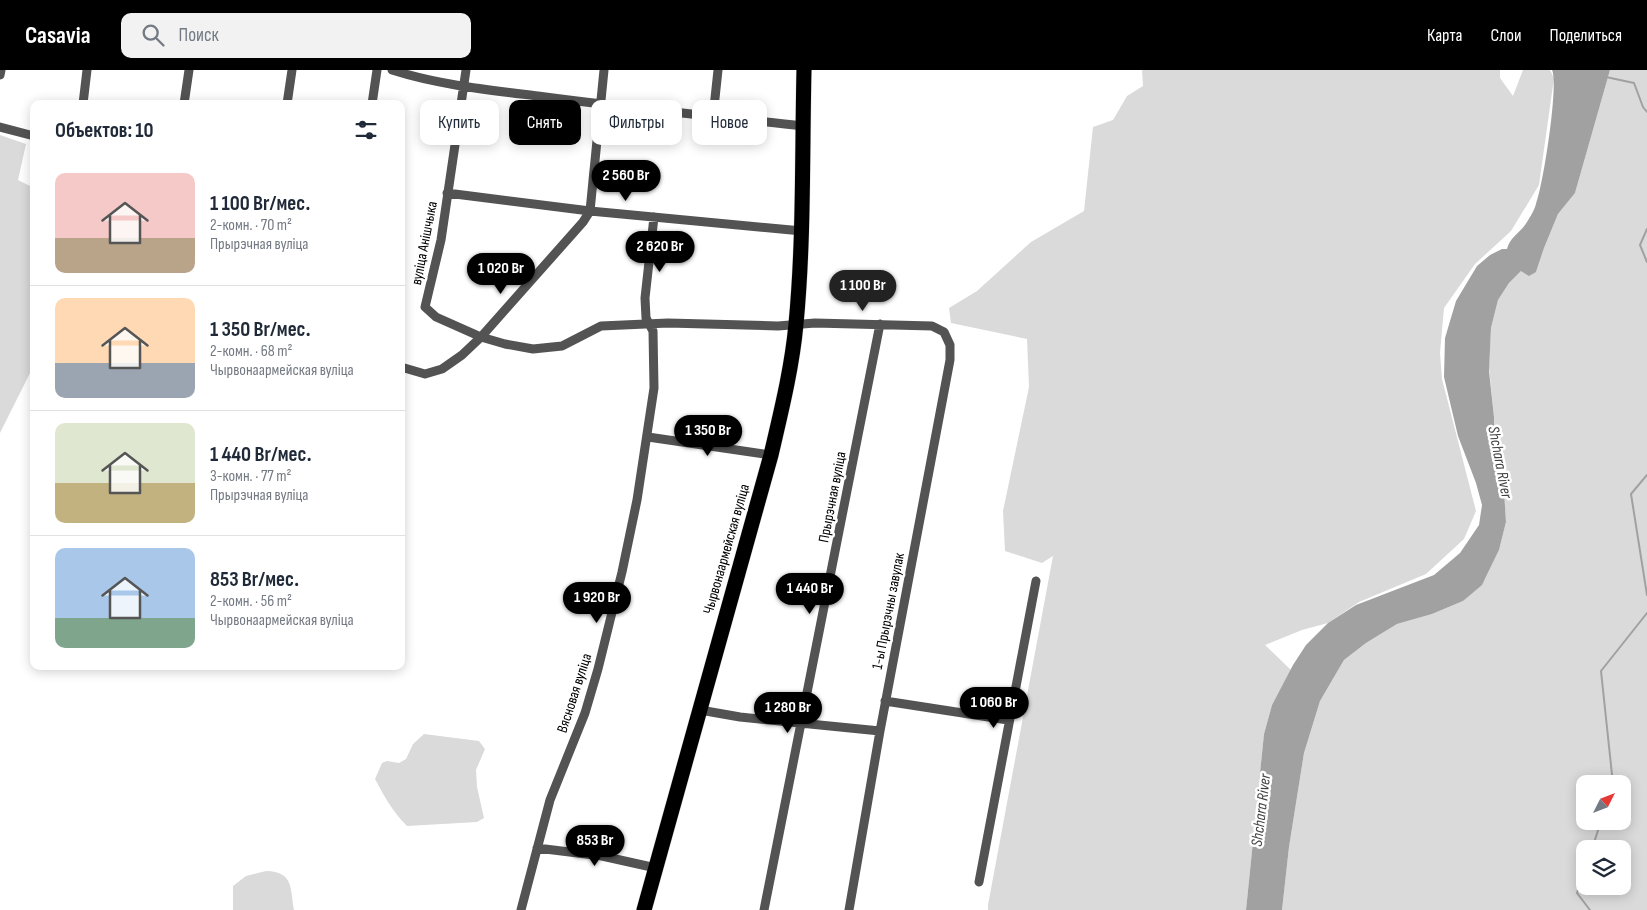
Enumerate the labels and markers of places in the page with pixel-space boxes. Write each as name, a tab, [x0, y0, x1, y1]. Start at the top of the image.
pin: 2 560 Br	[574, 160, 678, 202]
pin: 2 620 Br	[608, 230, 712, 273]
pin: 1 020 Br	[449, 252, 553, 295]
pin: 1 100 Br	[811, 270, 915, 312]
pin: 1 350 Br	[656, 414, 760, 457]
pin: 1 440 Br	[758, 572, 862, 615]
pin: 1 920 Br	[545, 582, 649, 624]
pin: 1 060 Br	[942, 686, 1046, 729]
pin: 1 280 Br	[736, 692, 840, 734]
pin: 853 Br	[554, 824, 636, 867]

